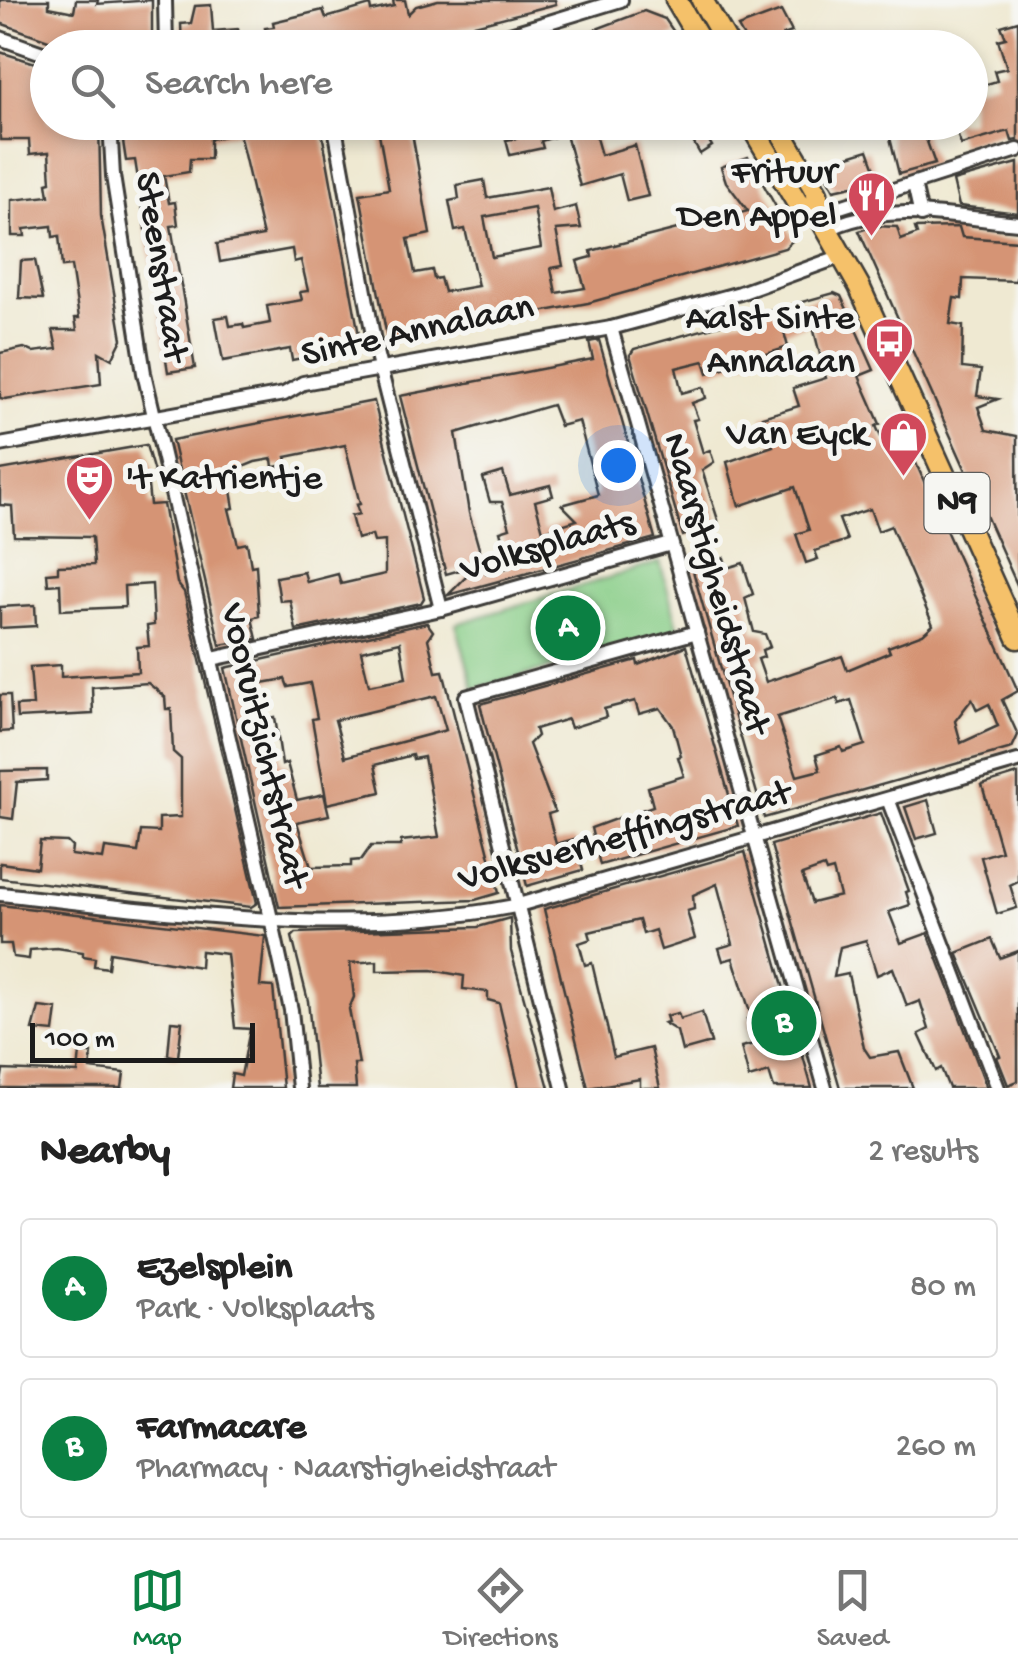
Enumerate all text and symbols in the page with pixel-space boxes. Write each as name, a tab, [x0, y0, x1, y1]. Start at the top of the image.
search box	[30, 30, 988, 140]
icon: search	[65, 58, 120, 113]
text: Search here	[145, 63, 332, 107]
place label: Frituur Den Appel	[675, 152, 841, 240]
street label: Steenstraat	[122, 169, 196, 368]
restaurant icon: Frituur Den Appel	[846, 170, 898, 238]
street label: Sinte Annalaan	[298, 287, 538, 379]
place label: Aalst Sinte Annalaan	[686, 298, 855, 386]
bus stop icon: Aalst Sinte Annalaan	[864, 316, 916, 384]
shop icon: Van Eyck	[877, 410, 929, 478]
place label: Van Eyck	[725, 414, 871, 458]
street label: Naarstigheidstraat	[650, 428, 779, 743]
your location	[593, 440, 644, 491]
theatre icon: 't Katrientje	[64, 454, 116, 522]
place label: 't Katrientje	[125, 458, 323, 502]
road number: N9	[924, 473, 990, 533]
street label: Volksplaats	[455, 502, 641, 594]
pin: A	[536, 590, 600, 666]
street label: Vooruitzichtstraat	[208, 599, 317, 896]
street label: Volksverheffingstraat	[453, 772, 799, 904]
pin: B	[752, 986, 816, 1060]
scale bar	[30, 1018, 255, 1062]
text: 100 m	[45, 1024, 115, 1057]
text: Nearby	[40, 1129, 170, 1178]
text: 2 results	[868, 1134, 978, 1172]
text: Ezelsplein	[137, 1247, 292, 1291]
text: A	[65, 1269, 84, 1307]
text: 80 m	[910, 1269, 976, 1307]
text: Park · Volksplaats	[137, 1291, 374, 1329]
text: Farmacare	[137, 1407, 306, 1451]
text: B	[66, 1429, 83, 1467]
text: 260 m	[896, 1429, 976, 1467]
text: Pharmacy · Naarstigheidstraat	[137, 1451, 555, 1489]
tab: Map	[130, 1563, 185, 1656]
tab: Directions	[444, 1563, 558, 1656]
tab: Saved	[817, 1563, 888, 1656]

